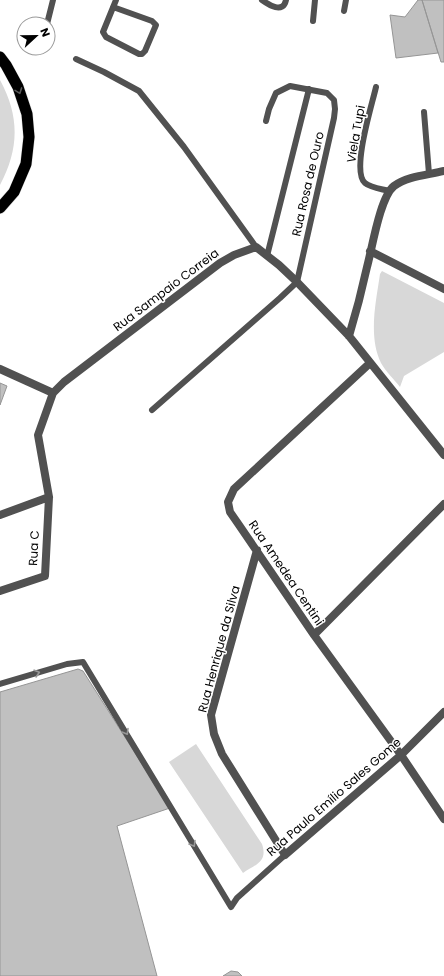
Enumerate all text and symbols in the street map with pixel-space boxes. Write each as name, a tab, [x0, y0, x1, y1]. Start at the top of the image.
north arrow	[16, 16, 56, 56]
text: N	[36, 25, 54, 39]
one-way arrow	[14, 88, 22, 95]
street label: Viela Tupi	[342, 104, 369, 164]
street label: Rua Rosa de Ouro	[287, 130, 328, 238]
street label: Rua Sampaio Correia	[109, 244, 222, 335]
street label: Rua Amedea Centini	[245, 517, 328, 629]
street label: Rua C	[24, 530, 43, 566]
street label: Rua Henrique da Silva	[193, 583, 244, 714]
one-way arrow	[34, 669, 41, 678]
one-way arrow	[121, 728, 129, 735]
street label: Rua Paulo Emílio Sales Gome	[263, 733, 405, 860]
one-way arrow	[189, 840, 196, 847]

